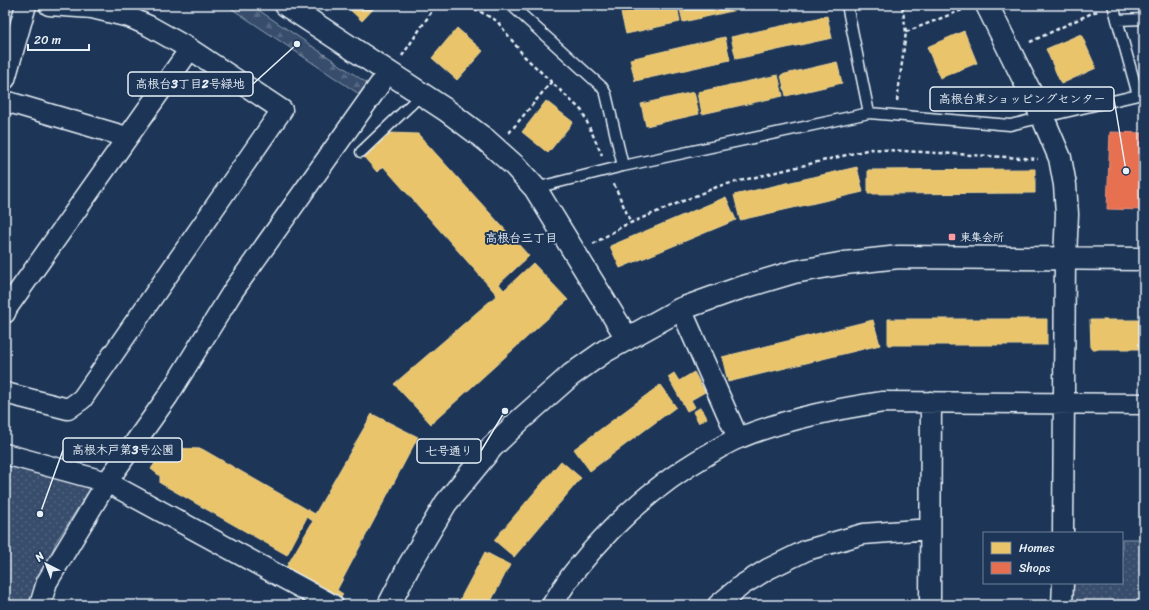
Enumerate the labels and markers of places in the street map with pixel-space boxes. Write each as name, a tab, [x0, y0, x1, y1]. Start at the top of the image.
callout: 高根台3丁目2号緑地	[128, 72, 253, 96]
callout: 高根台東ショッピングセンター	[930, 87, 1114, 111]
place label: 東集会所	[960, 228, 1004, 247]
marker: 東集会所	[947, 232, 957, 242]
callout: 高根木戸第3号公園	[63, 438, 182, 462]
callout: 七号通り	[417, 439, 481, 463]

